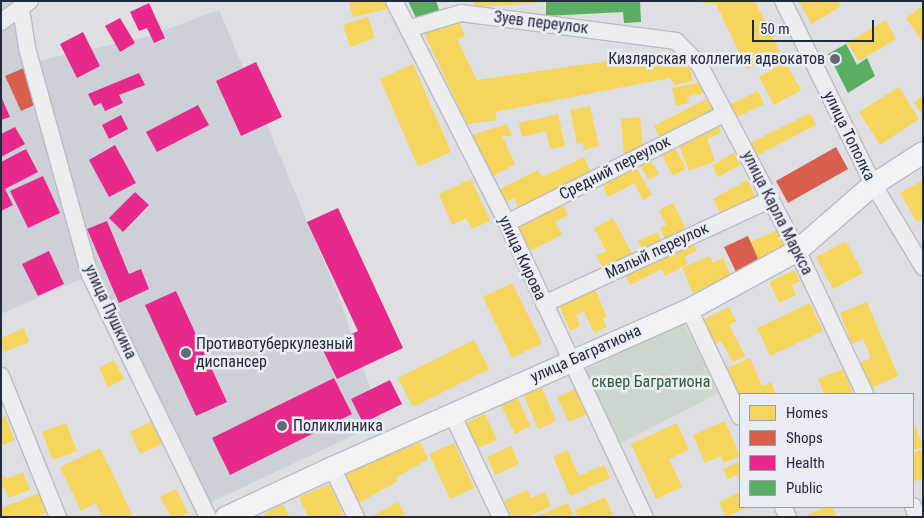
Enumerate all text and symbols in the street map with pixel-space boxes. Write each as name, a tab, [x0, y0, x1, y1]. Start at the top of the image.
street label: Зуев переулок	[493, 8, 589, 38]
scale bar	[754, 10, 876, 42]
text: 50 m	[760, 20, 790, 38]
place label: Кизлярская коллегия адвокатов	[608, 49, 825, 69]
marker: Кизлярская коллегия адвокатов	[829, 53, 841, 65]
street label: улица Тополка	[819, 88, 879, 184]
street label: Средний переулок	[556, 132, 674, 204]
street label: улица Карла Маркса	[737, 148, 817, 278]
street label: улица Кирова	[494, 213, 550, 303]
street label: Малый переулок	[602, 219, 712, 283]
street label: улица Пушкина	[80, 262, 140, 362]
street label: улица Багратиона	[528, 321, 644, 387]
place label: Противотуберкулезный диспансер	[196, 334, 353, 372]
marker: Противотуберкулезный диспансер	[180, 347, 192, 359]
park label: сквер Багратиона	[592, 372, 710, 392]
legend	[739, 393, 914, 508]
text: Homes	[786, 404, 828, 422]
place label: Поликлиника	[293, 416, 383, 436]
marker: Поликлиника	[275, 419, 289, 433]
text: Shops	[786, 429, 823, 447]
text: Health	[786, 454, 825, 472]
text: Public	[786, 479, 823, 497]

